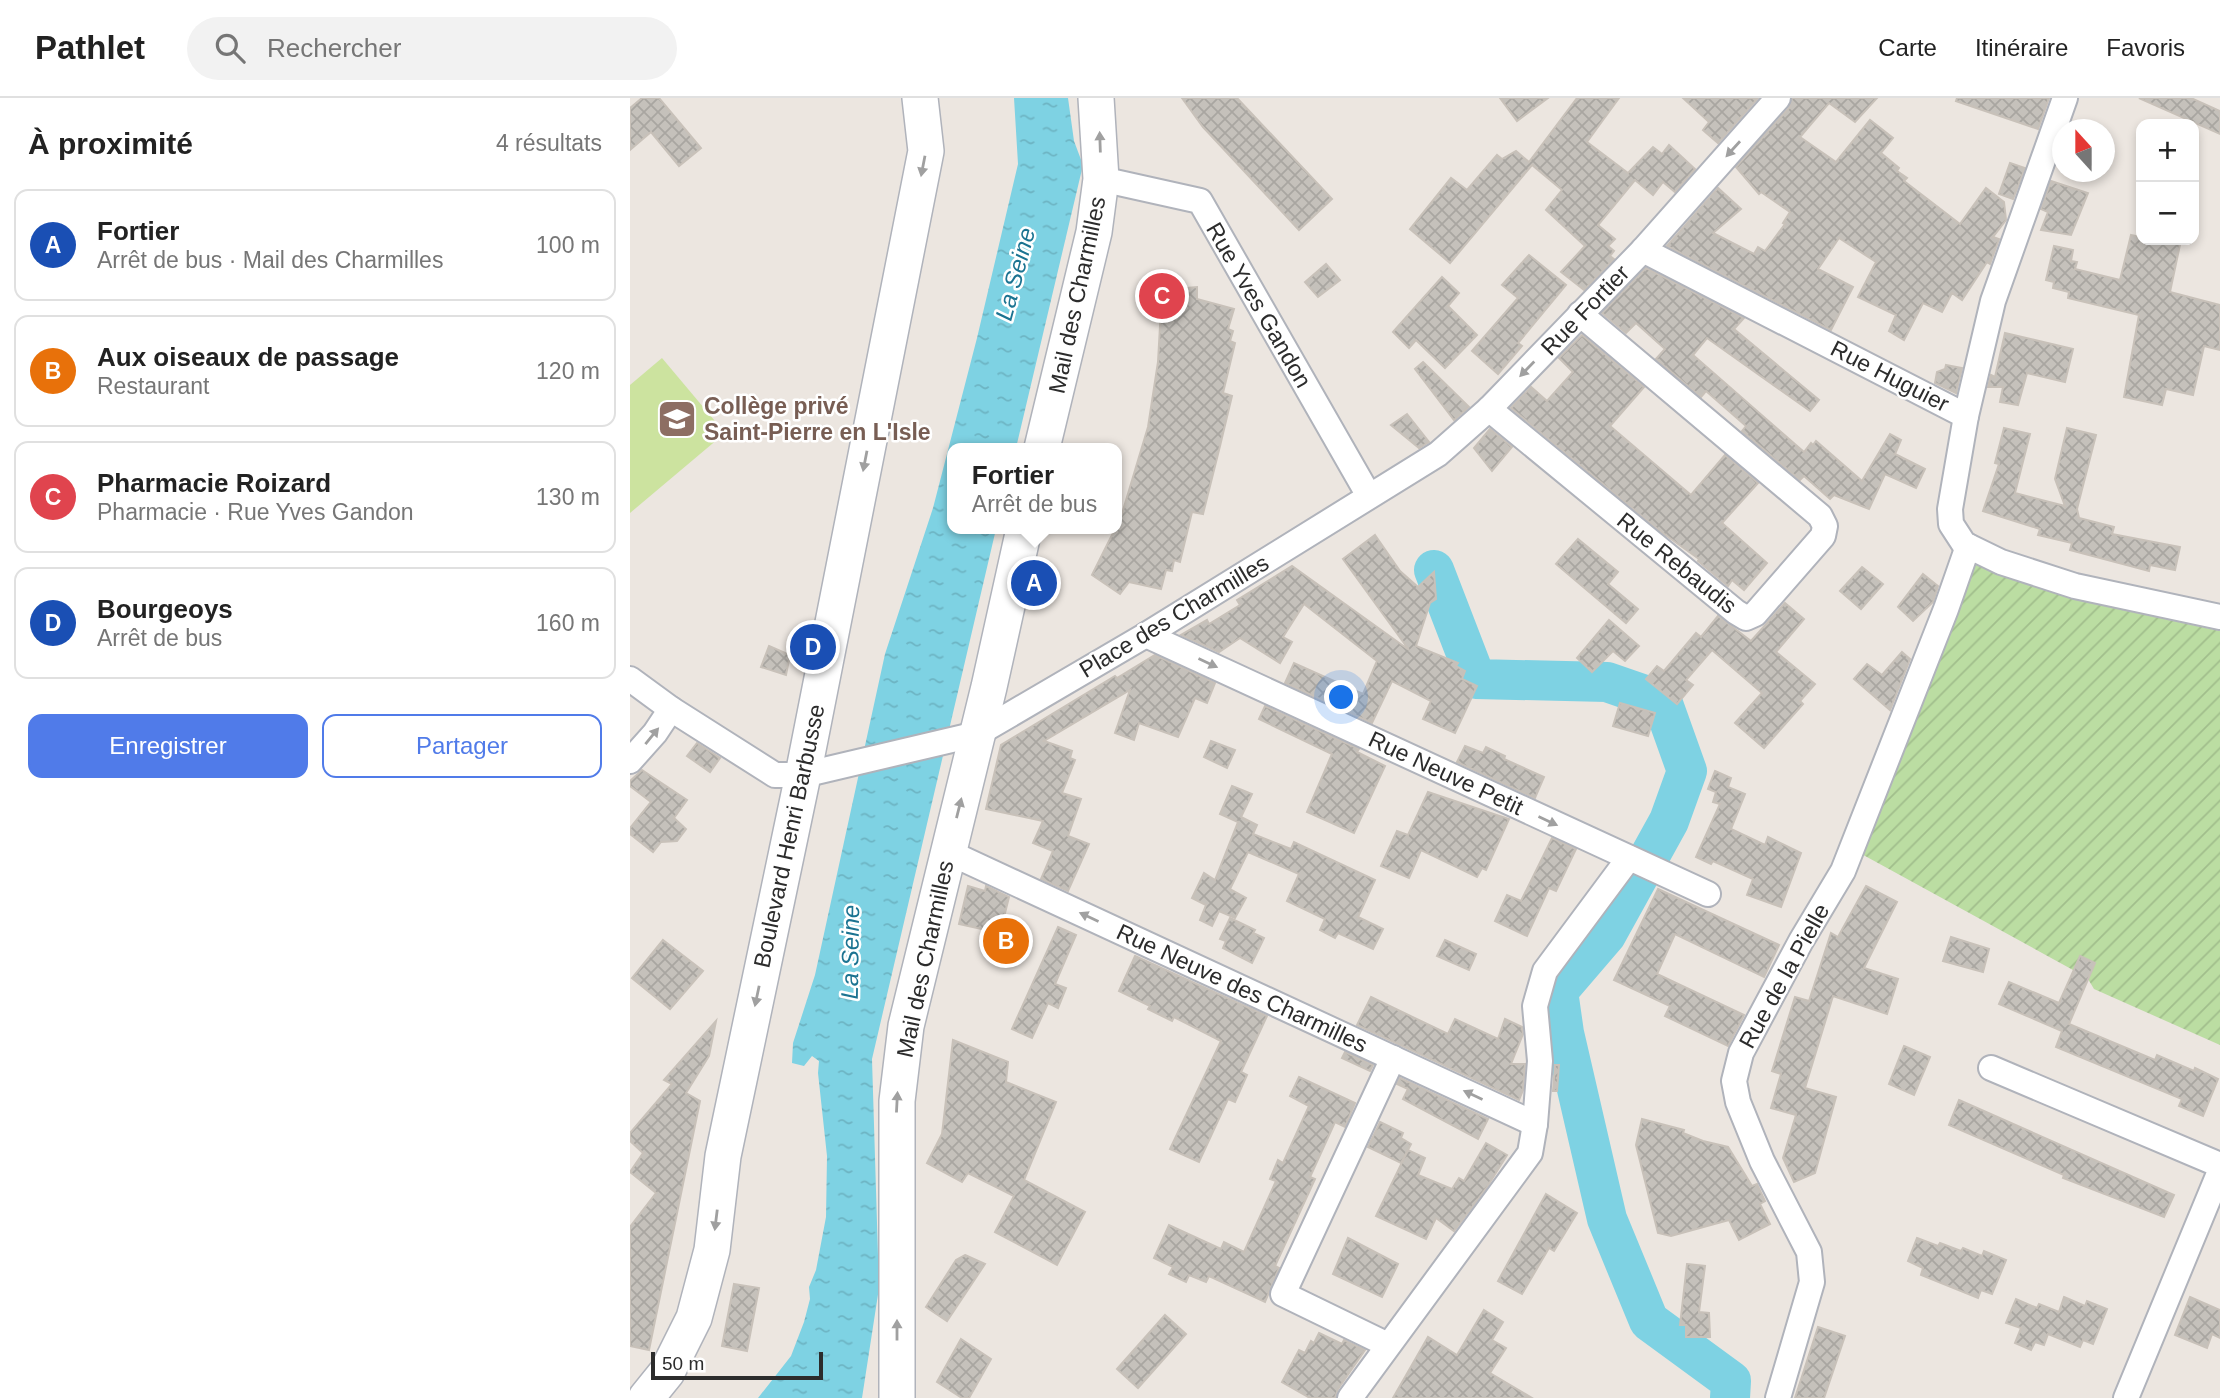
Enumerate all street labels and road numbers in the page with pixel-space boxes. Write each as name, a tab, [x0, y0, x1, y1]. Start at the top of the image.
street label: Mail des Charmilles	[1043, 194, 1111, 396]
street label: Rue Yves Gandon	[1201, 218, 1317, 392]
street label: Rue Fortier	[1536, 259, 1635, 360]
street label: Rue Huguier	[1827, 335, 1954, 417]
street label: Rue Rebaudis	[1612, 507, 1742, 619]
street label: Place des Charmilles	[1075, 549, 1273, 683]
street label: Boulevard Henri Barbusse	[748, 702, 830, 970]
street label: Rue Neuve Petit	[1365, 726, 1528, 820]
street label: Mail des Charmilles	[891, 858, 959, 1060]
street label: Rue de la Pielle	[1734, 899, 1834, 1053]
street label: Rue Neuve des Charmilles	[1113, 918, 1371, 1058]

